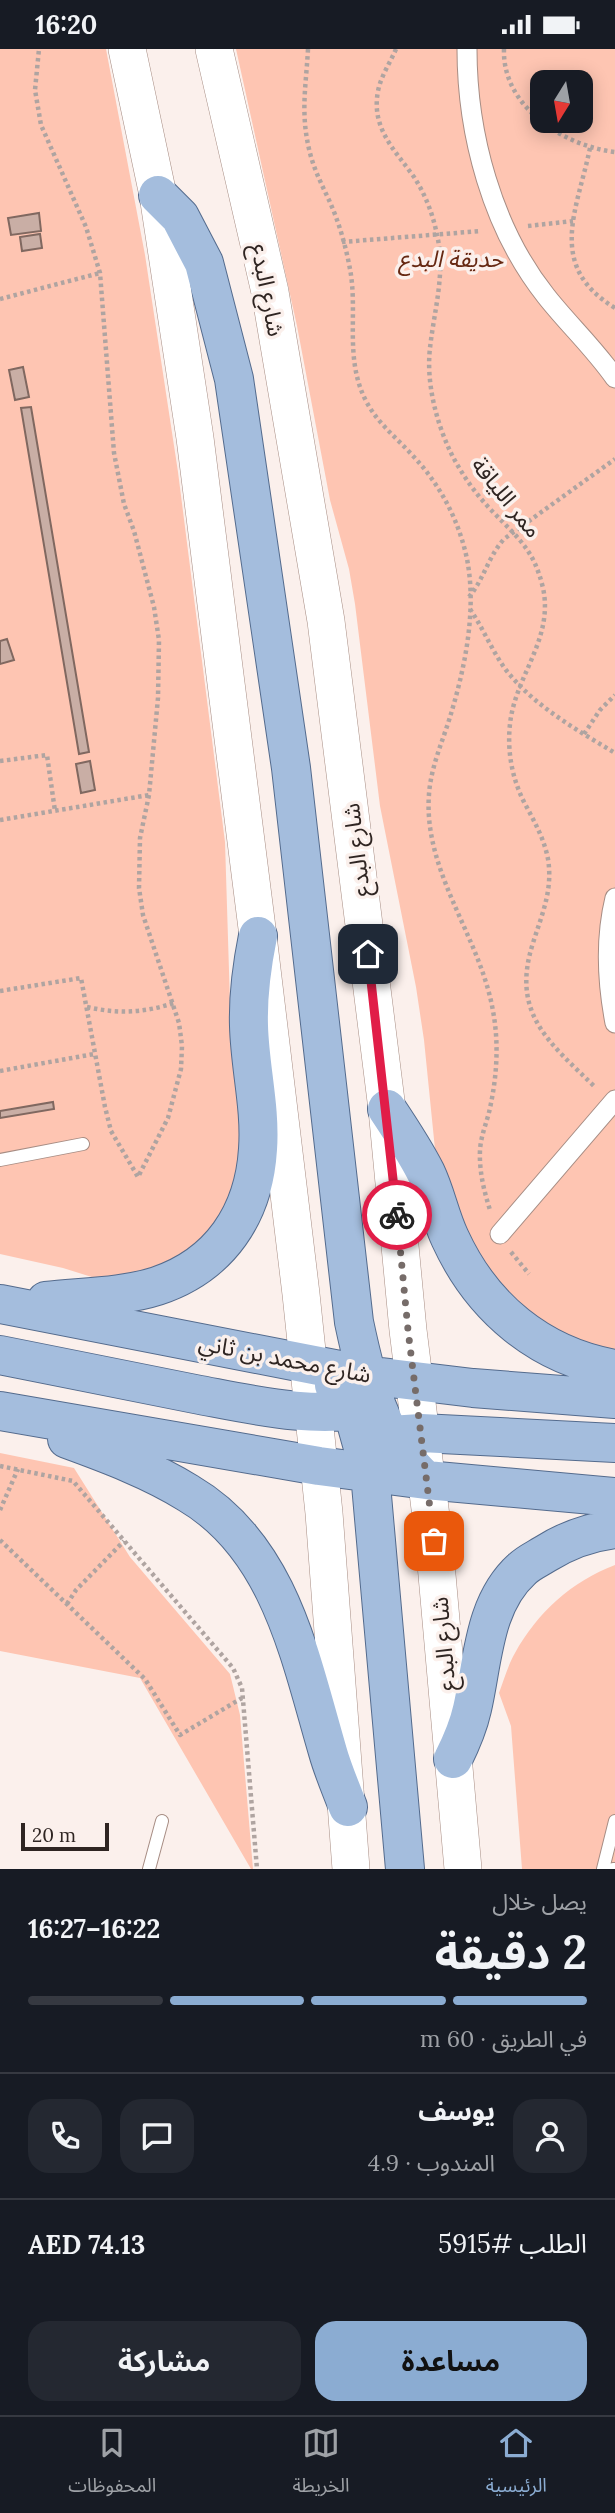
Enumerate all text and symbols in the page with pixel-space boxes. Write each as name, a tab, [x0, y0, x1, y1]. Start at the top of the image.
text: 16:20	[35, 8, 97, 41]
north arrow	[530, 70, 593, 133]
map controls	[530, 70, 593, 133]
street label: شارع البدع	[242, 241, 291, 340]
park label: حديقة البدع	[398, 244, 504, 277]
street label: ممر اللياقة	[466, 451, 548, 543]
street label: شارع البدع	[336, 801, 379, 898]
pin	[338, 924, 398, 984]
icon: home	[349, 935, 387, 973]
courier	[362, 1180, 432, 1250]
icon: bike	[378, 1196, 416, 1234]
street label: شارع محمد بن ثاني	[196, 1327, 374, 1392]
pin	[404, 1511, 464, 1571]
icon: bag	[415, 1522, 453, 1560]
street label: شارع البدع	[424, 1596, 465, 1692]
scale bar	[21, 1820, 108, 1852]
text: 20 m	[32, 1823, 76, 1847]
text: يصل خلال	[492, 1887, 587, 1916]
text: 16:22–16:27	[28, 1912, 160, 1945]
text: 2 دقيقة	[435, 1923, 587, 1982]
text: في الطريق · 60 m	[420, 2024, 587, 2053]
text: يوسف	[418, 2094, 495, 2127]
button: phone	[28, 2099, 102, 2173]
button: chat	[120, 2099, 194, 2173]
button: person	[513, 2099, 587, 2173]
text: المندوب · 4.9	[368, 2148, 495, 2177]
text: الطلب #5915	[438, 2227, 587, 2260]
text: AED 74.13	[28, 2228, 145, 2261]
button: مشاركة	[28, 2321, 301, 2401]
button: مساعدة	[315, 2321, 587, 2401]
tab: المحفوظات	[68, 2424, 156, 2506]
tab: الخريطة	[293, 2424, 350, 2506]
tab: الرئيسية	[486, 2424, 547, 2506]

